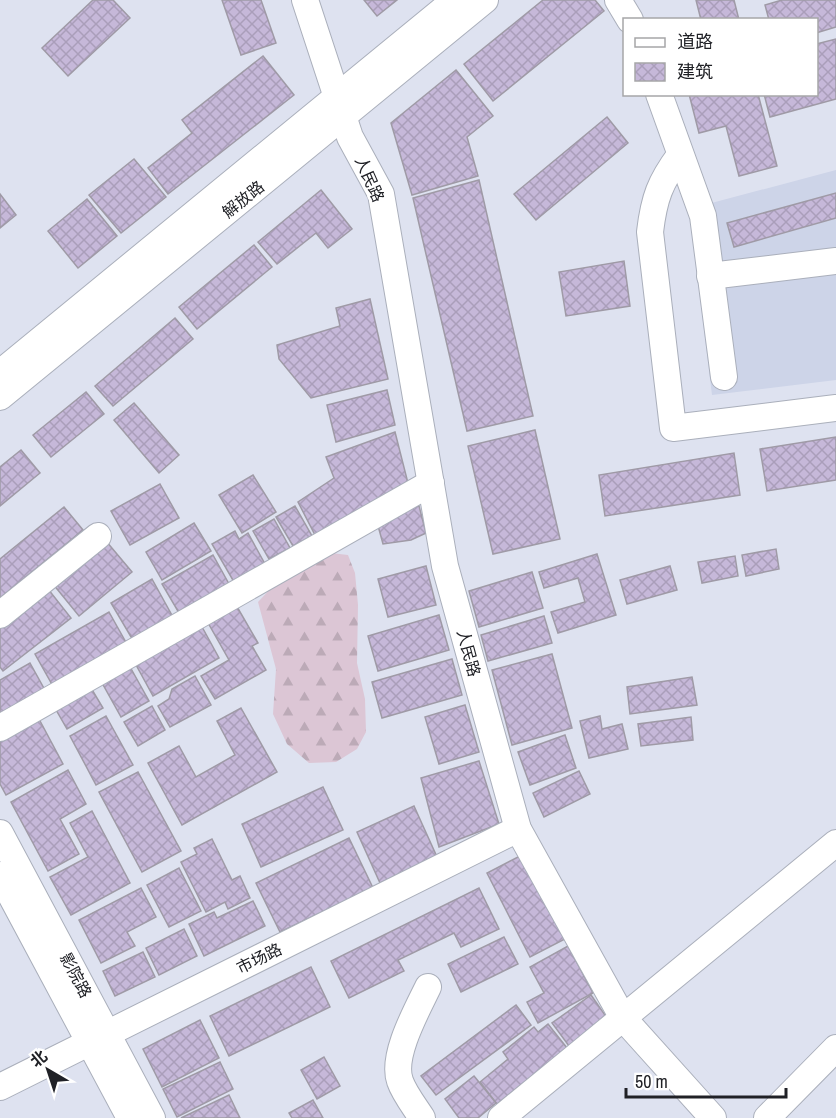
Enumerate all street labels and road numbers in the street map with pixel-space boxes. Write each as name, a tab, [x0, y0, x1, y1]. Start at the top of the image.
street label: 人民路	[350, 153, 390, 205]
street label: 解放路	[217, 175, 269, 223]
street label: 人民路	[452, 627, 486, 679]
street label: 市场路	[233, 938, 285, 978]
street label: 影院路	[55, 949, 97, 1001]

